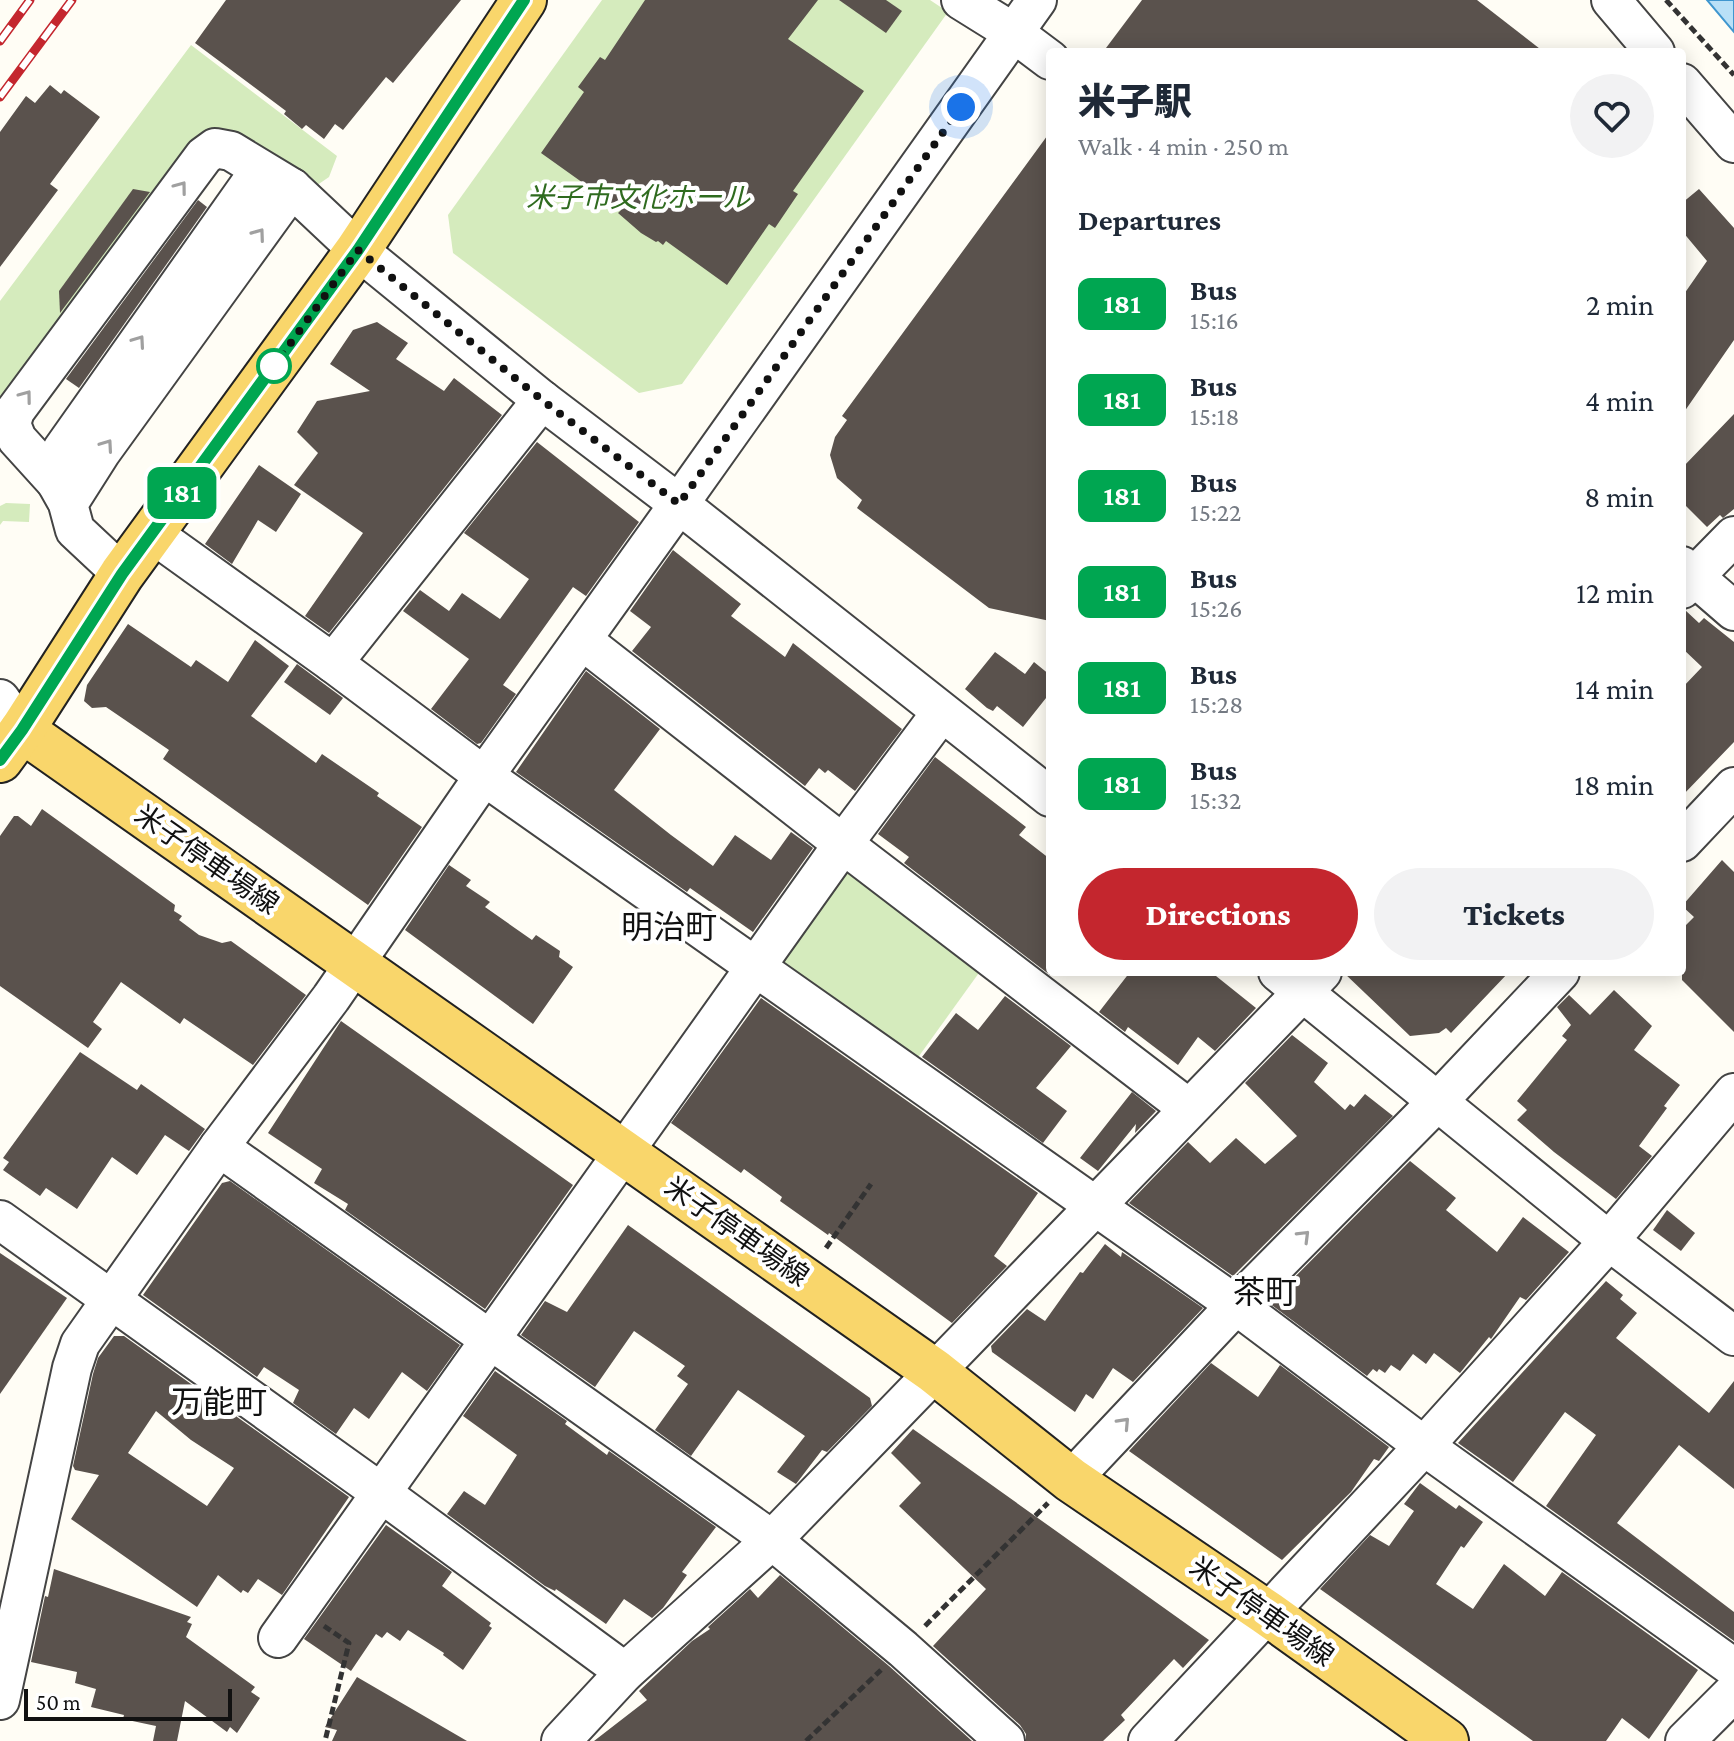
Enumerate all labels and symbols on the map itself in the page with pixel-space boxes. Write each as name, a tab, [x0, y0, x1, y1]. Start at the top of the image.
your location	[941, 87, 981, 127]
one-way arrow	[171, 182, 186, 196]
park label: 米子市文化ホール	[526, 182, 751, 213]
one-way arrow	[249, 229, 264, 243]
one-way arrow	[129, 336, 144, 350]
unlabelled marker	[257, 349, 291, 383]
one-way arrow	[16, 390, 30, 405]
one-way arrow	[97, 439, 111, 454]
line badge: 181	[136, 467, 228, 519]
street label: 米子停車場線	[129, 799, 284, 920]
district label: 明治町	[621, 909, 717, 945]
street label: 米子停車場線	[659, 1171, 814, 1292]
one-way arrow	[1295, 1231, 1309, 1245]
district label: 茶町	[1233, 1274, 1297, 1310]
district label: 万能町	[171, 1384, 267, 1420]
one-way arrow	[1115, 1418, 1130, 1432]
street label: 米子停車場線	[1184, 1551, 1339, 1672]
scale bar	[24, 1685, 232, 1721]

